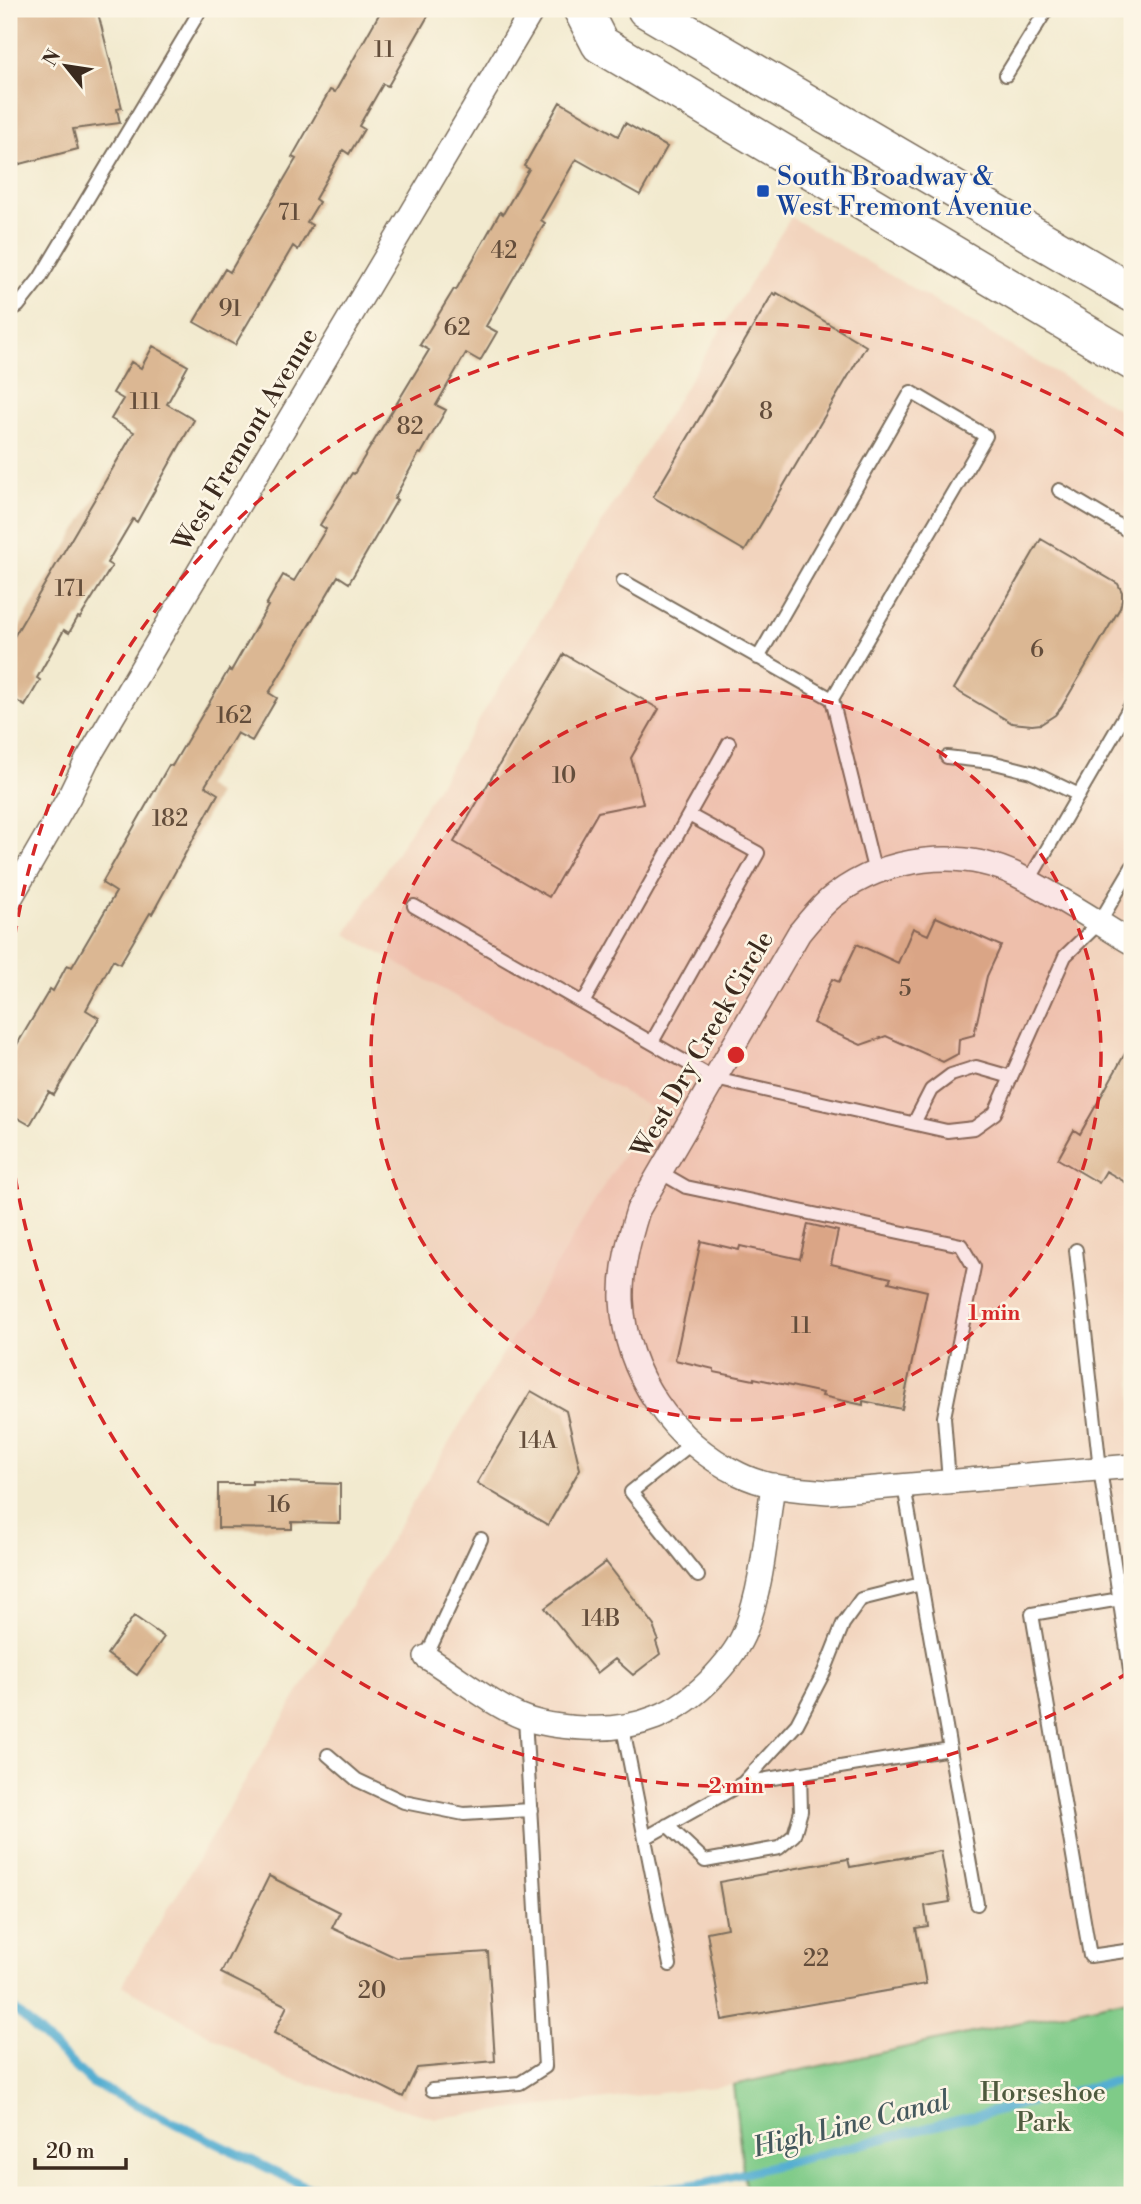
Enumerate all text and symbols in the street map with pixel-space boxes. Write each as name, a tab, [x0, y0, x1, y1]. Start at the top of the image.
north arrow	[32, 32, 102, 102]
house number: 11	[374, 36, 394, 64]
text: N	[38, 45, 66, 71]
place label: South Broadway & West Fremont Avenue	[776, 161, 1032, 223]
marker: South Broadway & West Fremont Avenue	[755, 183, 771, 199]
house number: 71	[278, 199, 300, 227]
house number: 42	[491, 237, 517, 265]
house number: 91	[218, 295, 242, 323]
house number: 62	[443, 314, 471, 342]
street label: West Fremont Avenue	[166, 322, 325, 558]
house number: 111	[129, 388, 161, 416]
house number: 8	[759, 398, 773, 426]
house number: 82	[396, 413, 424, 441]
house number: 171	[54, 575, 86, 603]
house number: 6	[1030, 636, 1044, 664]
house number: 162	[216, 702, 252, 730]
house number: 10	[552, 762, 576, 790]
house number: 182	[152, 805, 188, 833]
street label: West Dry Creek Circle	[624, 925, 781, 1165]
house number: 5	[899, 975, 911, 1003]
centre of rings	[724, 1043, 748, 1067]
text: 1 min	[968, 1301, 1020, 1327]
house number: 11	[791, 1312, 811, 1340]
house number: 14A	[519, 1427, 558, 1455]
house number: 16	[267, 1491, 291, 1519]
house number: 14B	[582, 1605, 620, 1633]
text: 2 min	[708, 1774, 764, 1800]
house number: 22	[803, 1945, 829, 1973]
house number: 20	[358, 1977, 386, 2005]
park label: Horseshoe Park	[980, 2077, 1106, 2139]
water label: High Line Canal	[748, 2083, 953, 2166]
scale bar	[35, 2127, 126, 2171]
text: 20 m	[46, 2139, 95, 2165]

